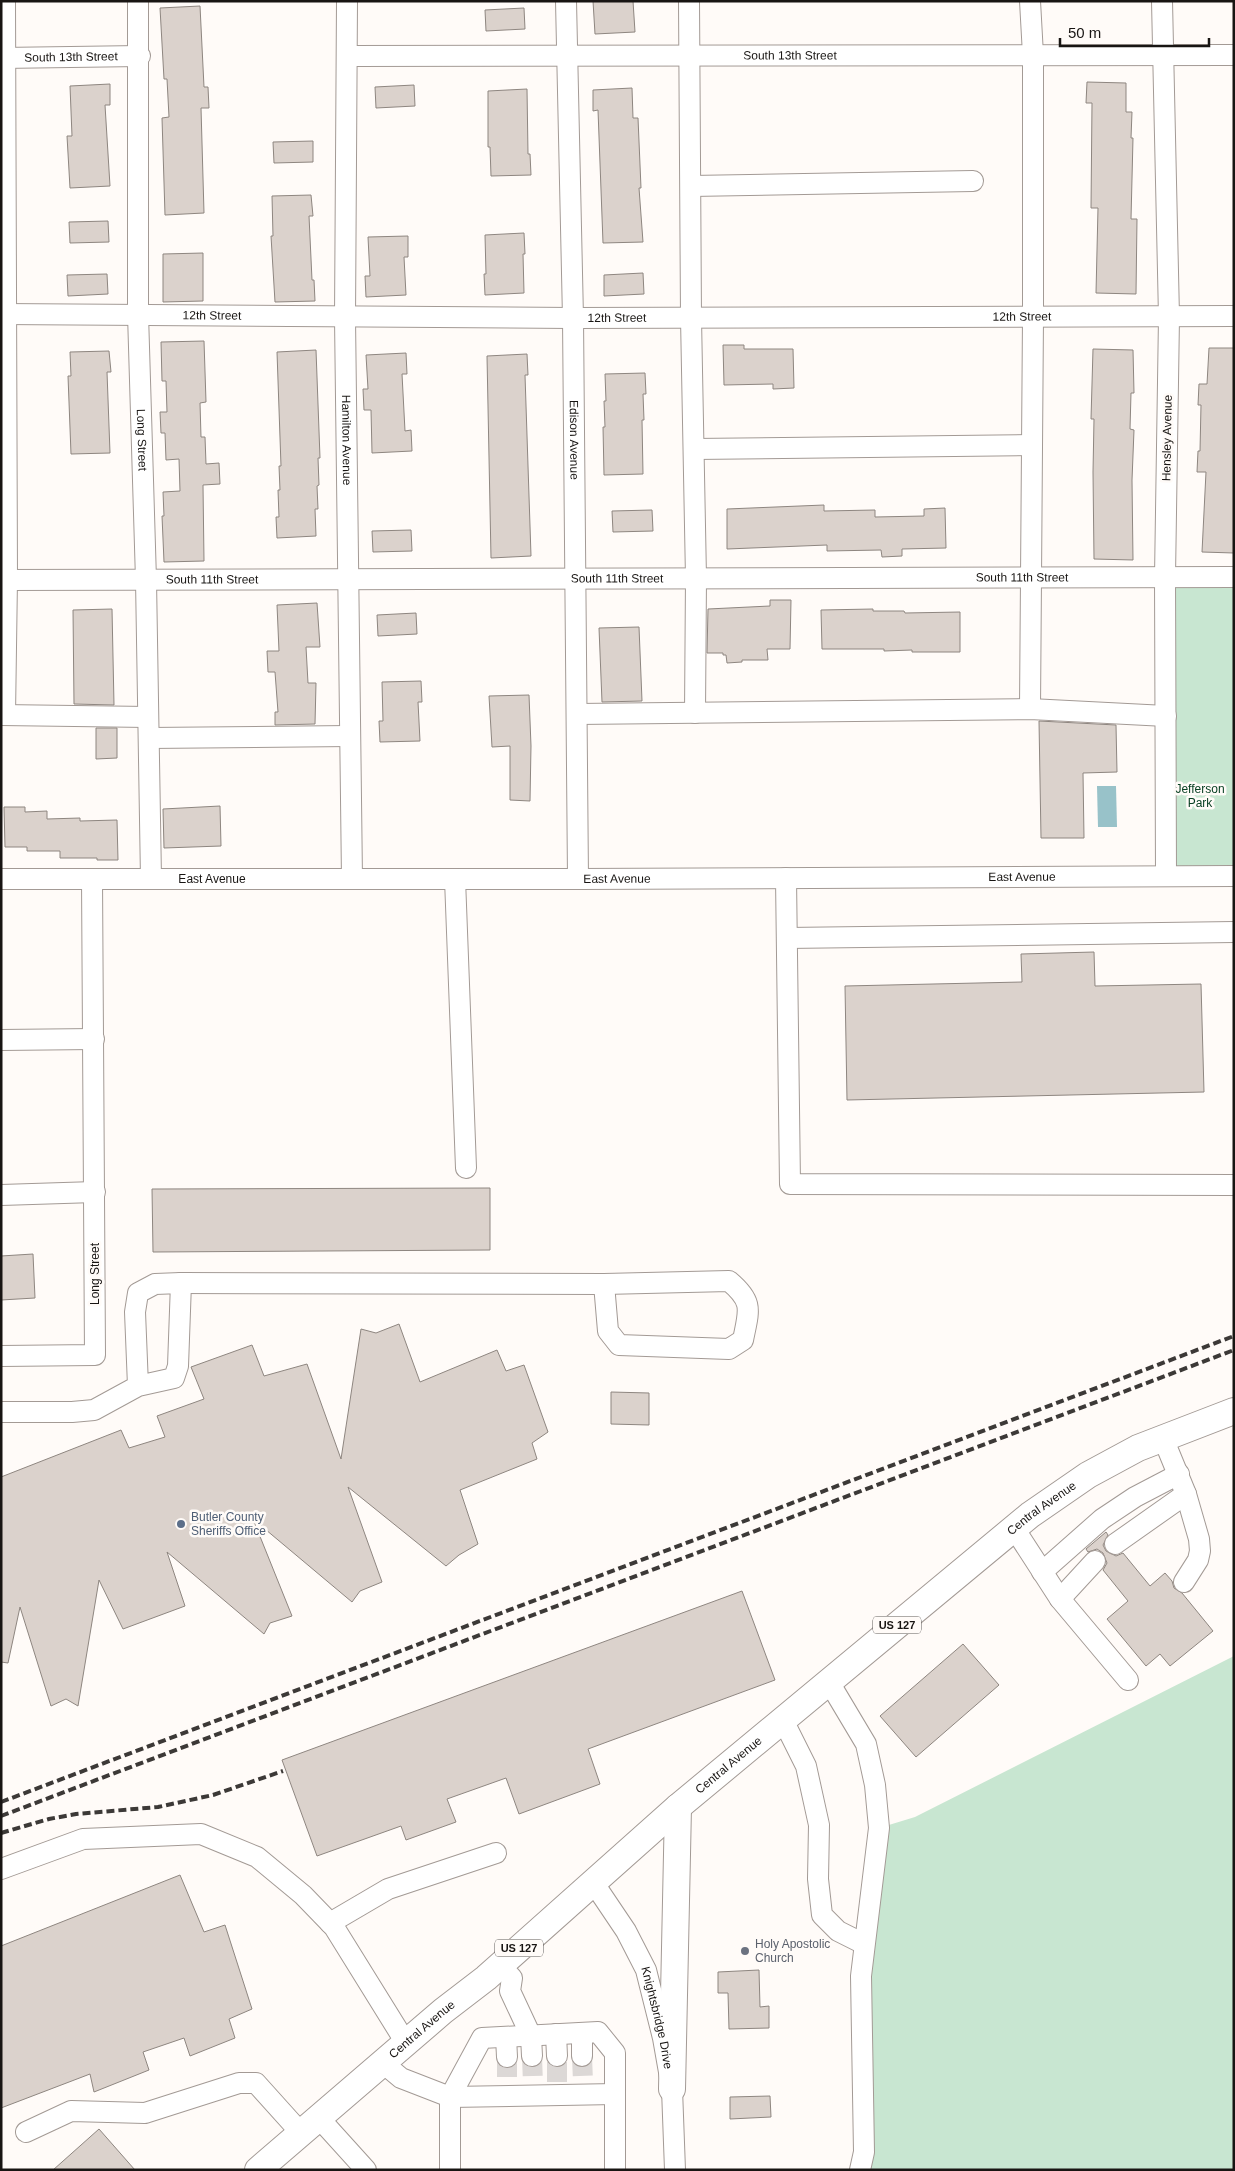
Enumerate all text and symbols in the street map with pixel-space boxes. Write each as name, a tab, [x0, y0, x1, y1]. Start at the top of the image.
scale bar	[1060, 15, 1209, 47]
text: 50 m	[1068, 24, 1101, 41]
street label: South 13th Street	[743, 48, 837, 63]
street label: South 13th Street	[24, 49, 119, 65]
street label: 12th Street	[183, 308, 242, 323]
street label: 12th Street	[993, 310, 1052, 324]
street label: 12th Street	[588, 311, 647, 325]
street label: Hensley Avenue	[1159, 394, 1175, 481]
street label: Hamilton Avenue	[339, 395, 354, 486]
street label: Edison Avenue	[567, 400, 581, 480]
street label: Long Street	[134, 409, 150, 472]
street label: South 11th Street	[976, 570, 1069, 585]
street label: South 11th Street	[571, 571, 664, 586]
street label: South 11th Street	[166, 572, 259, 587]
park label: Jefferson Park	[1175, 782, 1225, 810]
street label: East Avenue	[988, 870, 1056, 884]
street label: East Avenue	[178, 872, 246, 886]
street label: East Avenue	[583, 872, 651, 886]
street label: Long Street	[88, 1242, 102, 1305]
street label: Central Avenue	[1004, 1478, 1079, 1538]
place label: Butler County Sheriffs Office	[191, 1510, 266, 1538]
marker: Butler County Sheriffs Office	[175, 1518, 187, 1530]
road number: US 127	[873, 1616, 921, 1634]
street label: Central Avenue	[693, 1733, 765, 1797]
place label: Holy Apostolic Church	[755, 1937, 830, 1965]
road number: US 127	[495, 1940, 543, 1956]
marker: Holy Apostolic Church	[739, 1945, 751, 1957]
street label: Knightsbridge Drive	[638, 1965, 675, 2070]
street label: Central Avenue	[386, 1997, 458, 2061]

